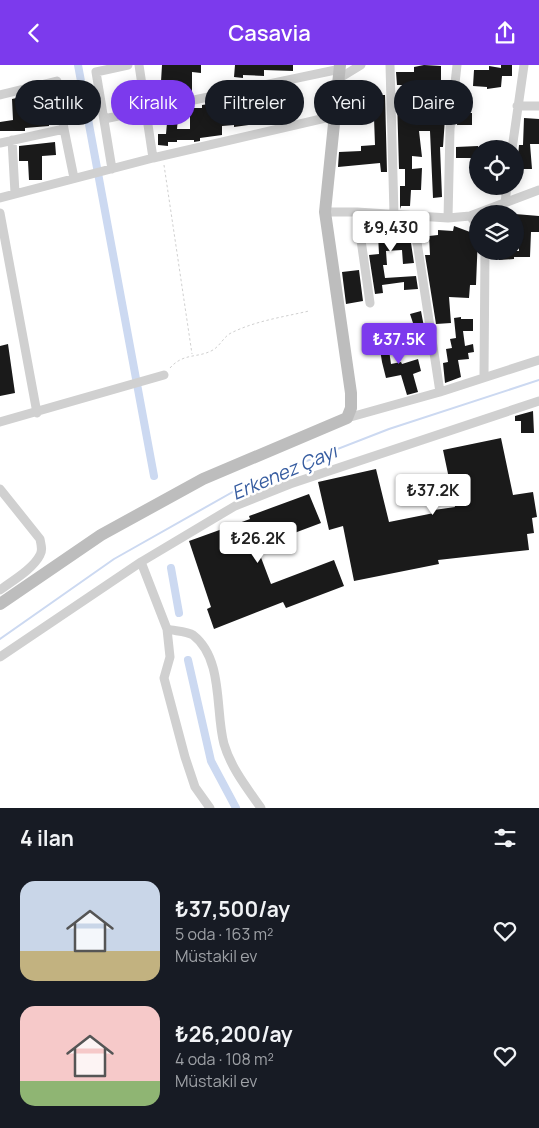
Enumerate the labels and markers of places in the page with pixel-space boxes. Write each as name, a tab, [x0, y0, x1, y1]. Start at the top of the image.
pin: ₺9,430	[350, 211, 432, 253]
pin: ₺37.5K	[358, 323, 440, 365]
pin: ₺37.2K	[392, 473, 474, 516]
pin: ₺26.2K	[217, 521, 299, 564]

